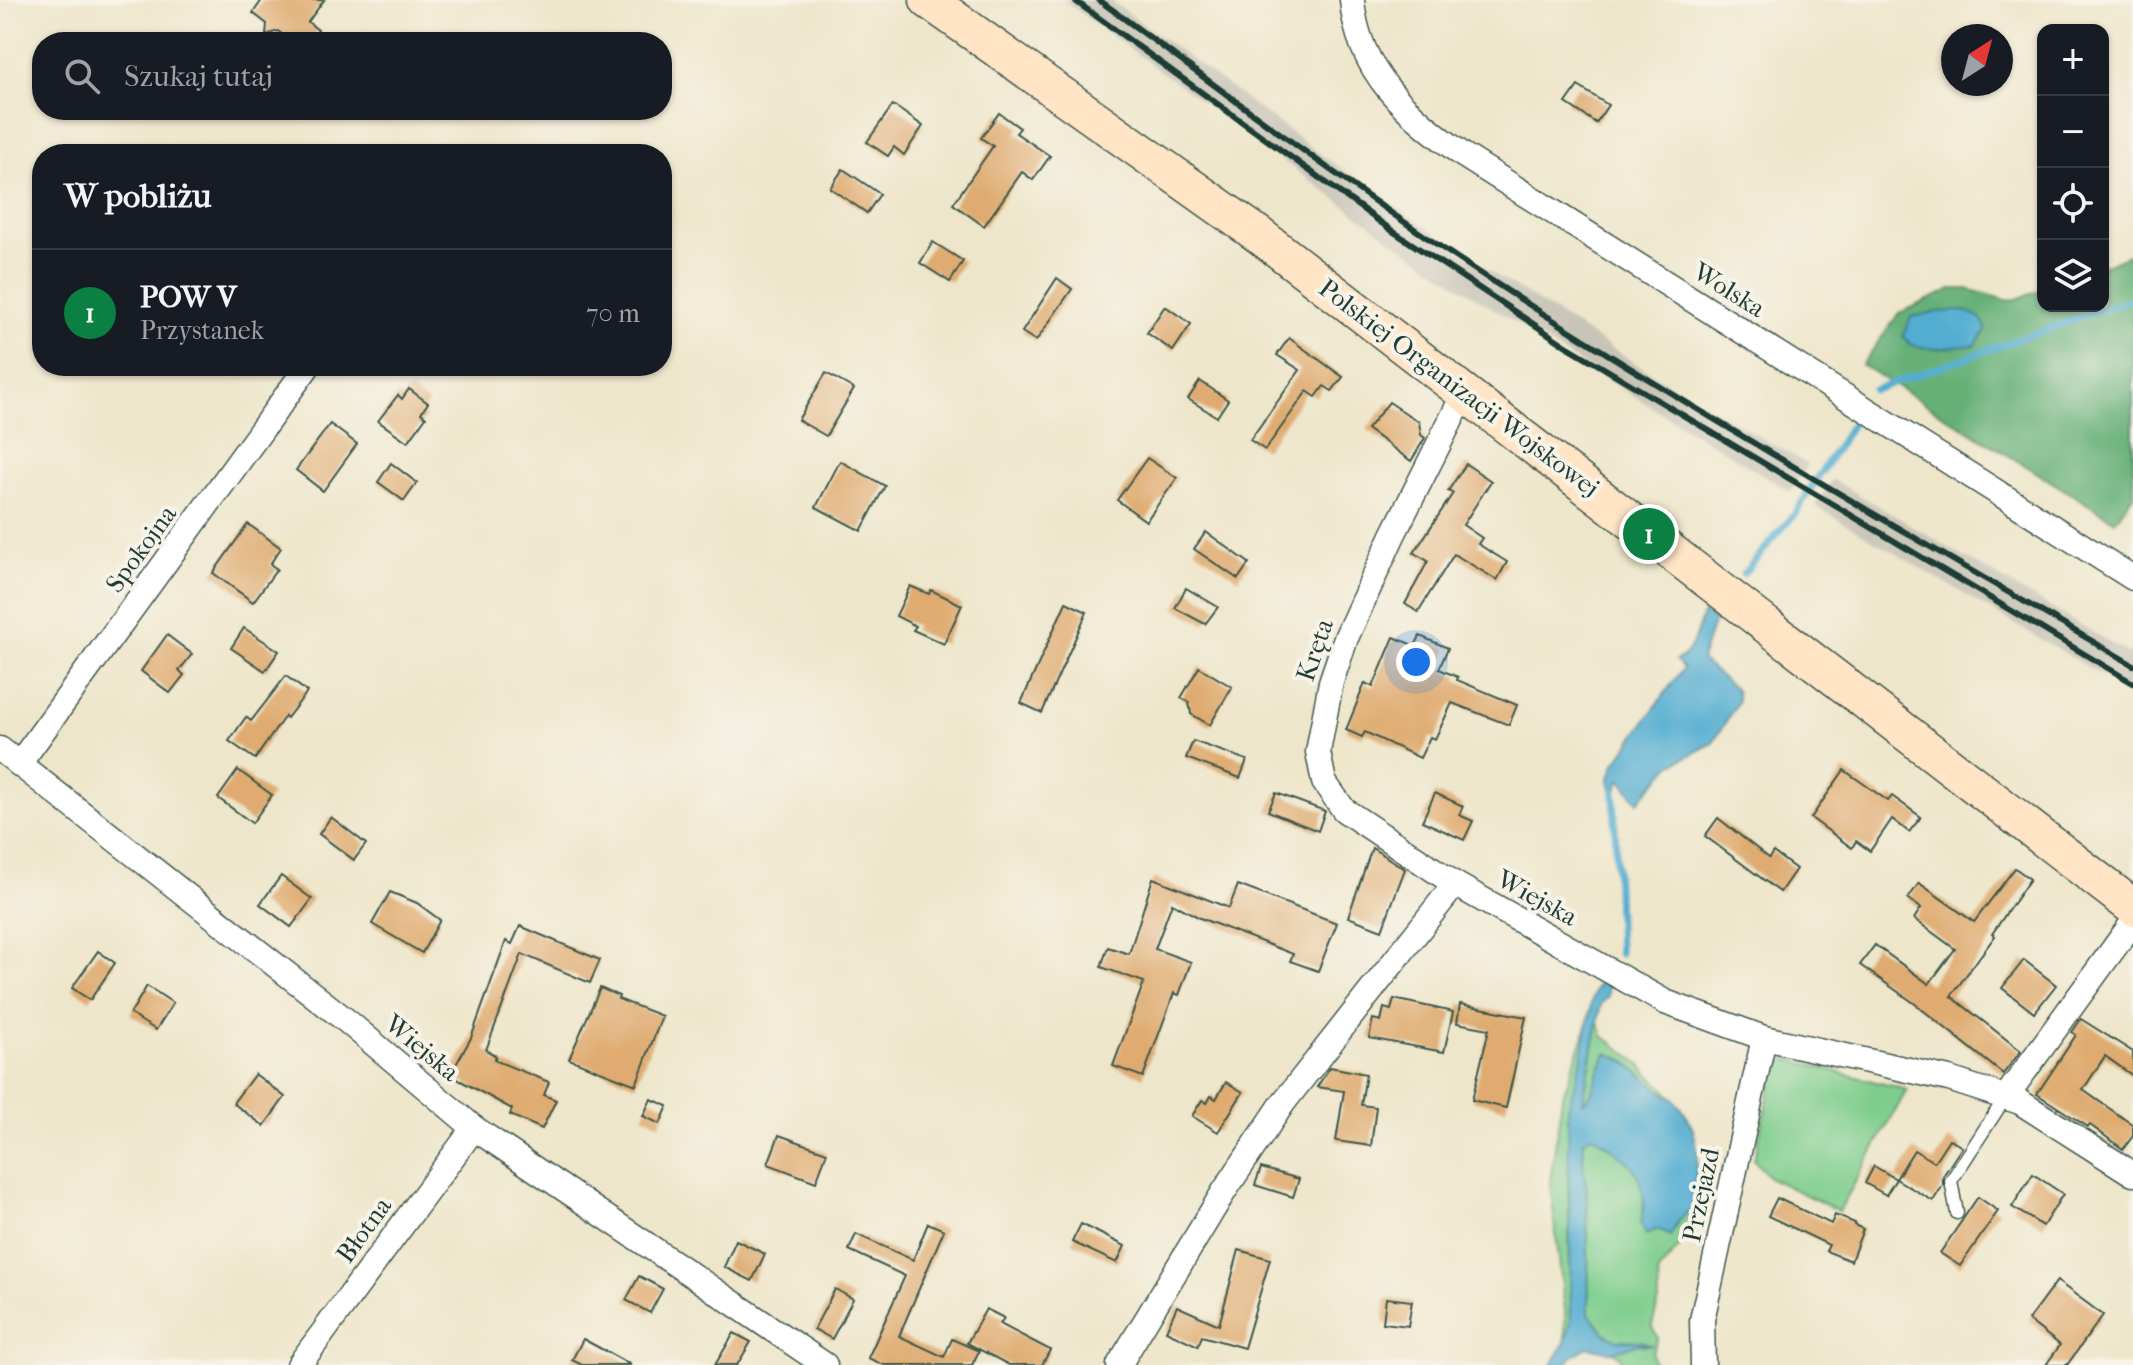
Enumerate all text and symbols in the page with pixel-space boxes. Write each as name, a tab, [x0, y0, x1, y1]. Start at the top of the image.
north arrow	[1941, 24, 2013, 96]
map controls	[2037, 24, 2109, 312]
button: +	[2037, 24, 2109, 96]
search box	[32, 32, 672, 120]
icon: search	[60, 54, 104, 98]
text: Szukaj tutaj	[124, 59, 273, 94]
button: −	[2037, 96, 2109, 168]
button: locate	[2037, 168, 2109, 240]
text: W pobliżu	[64, 176, 211, 216]
button: layers	[2037, 240, 2109, 312]
street label: Wolska	[1686, 255, 1771, 325]
street label: Polskiej Organizacji Wojskowej	[1313, 272, 1605, 504]
text: POW V	[140, 280, 237, 315]
text: 1	[85, 298, 95, 329]
text: 70 m	[586, 298, 640, 329]
text: Przystanek	[140, 315, 264, 346]
street label: Spokojna	[99, 499, 184, 599]
pin: 1	[1623, 504, 1675, 564]
street label: Kręta	[1290, 614, 1341, 686]
your location	[1396, 642, 1436, 682]
street label: Wiejska	[1490, 863, 1584, 933]
street label: Wiejska	[378, 1007, 466, 1089]
street label: Przejazd	[1676, 1144, 1726, 1245]
street label: Błotna	[330, 1190, 399, 1269]

